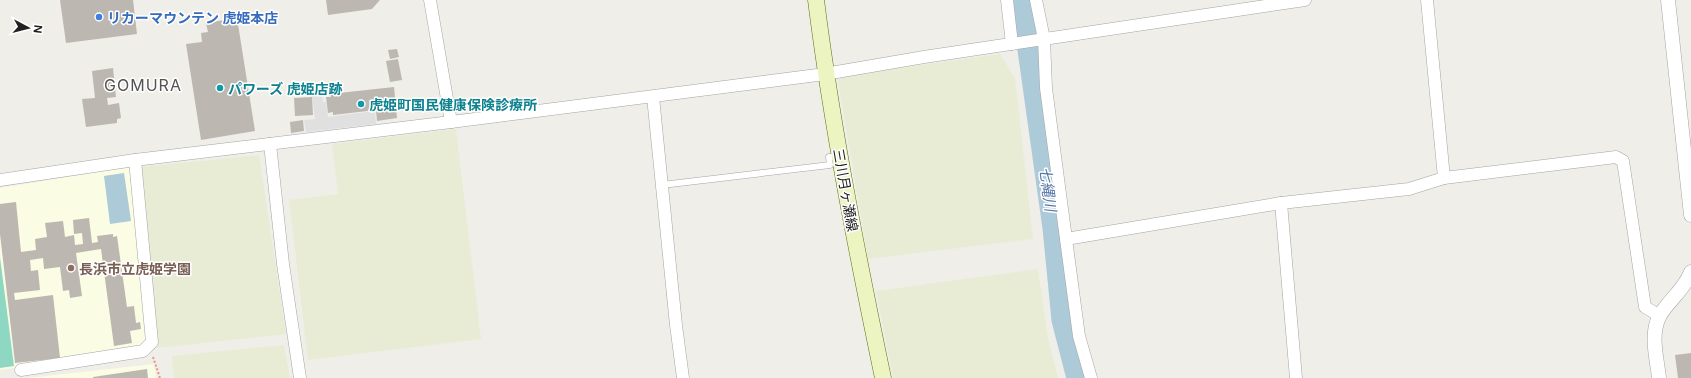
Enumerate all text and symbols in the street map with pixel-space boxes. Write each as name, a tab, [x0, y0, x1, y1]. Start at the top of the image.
north arrow	[8, 8, 48, 48]
place label: リカーマウンテン 虎姫本店	[107, 9, 278, 26]
marker: リカーマウンテン 虎姫本店	[94, 12, 104, 22]
text: N	[30, 24, 45, 34]
district label: GOMURA	[104, 75, 182, 95]
place label: パワーズ 虎姫店跡	[228, 80, 343, 97]
marker: パワーズ 虎姫店跡	[215, 83, 225, 93]
place label: 虎姫町国民健康保険診療所	[369, 96, 537, 113]
marker: 虎姫町国民健康保険診療所	[356, 99, 366, 109]
street label: 三川月ヶ瀬線	[830, 147, 862, 233]
water label: 七縄川	[1035, 165, 1061, 215]
place label: 長浜市立虎姫学園	[79, 260, 191, 277]
marker: 長浜市立虎姫学園	[66, 263, 76, 273]

